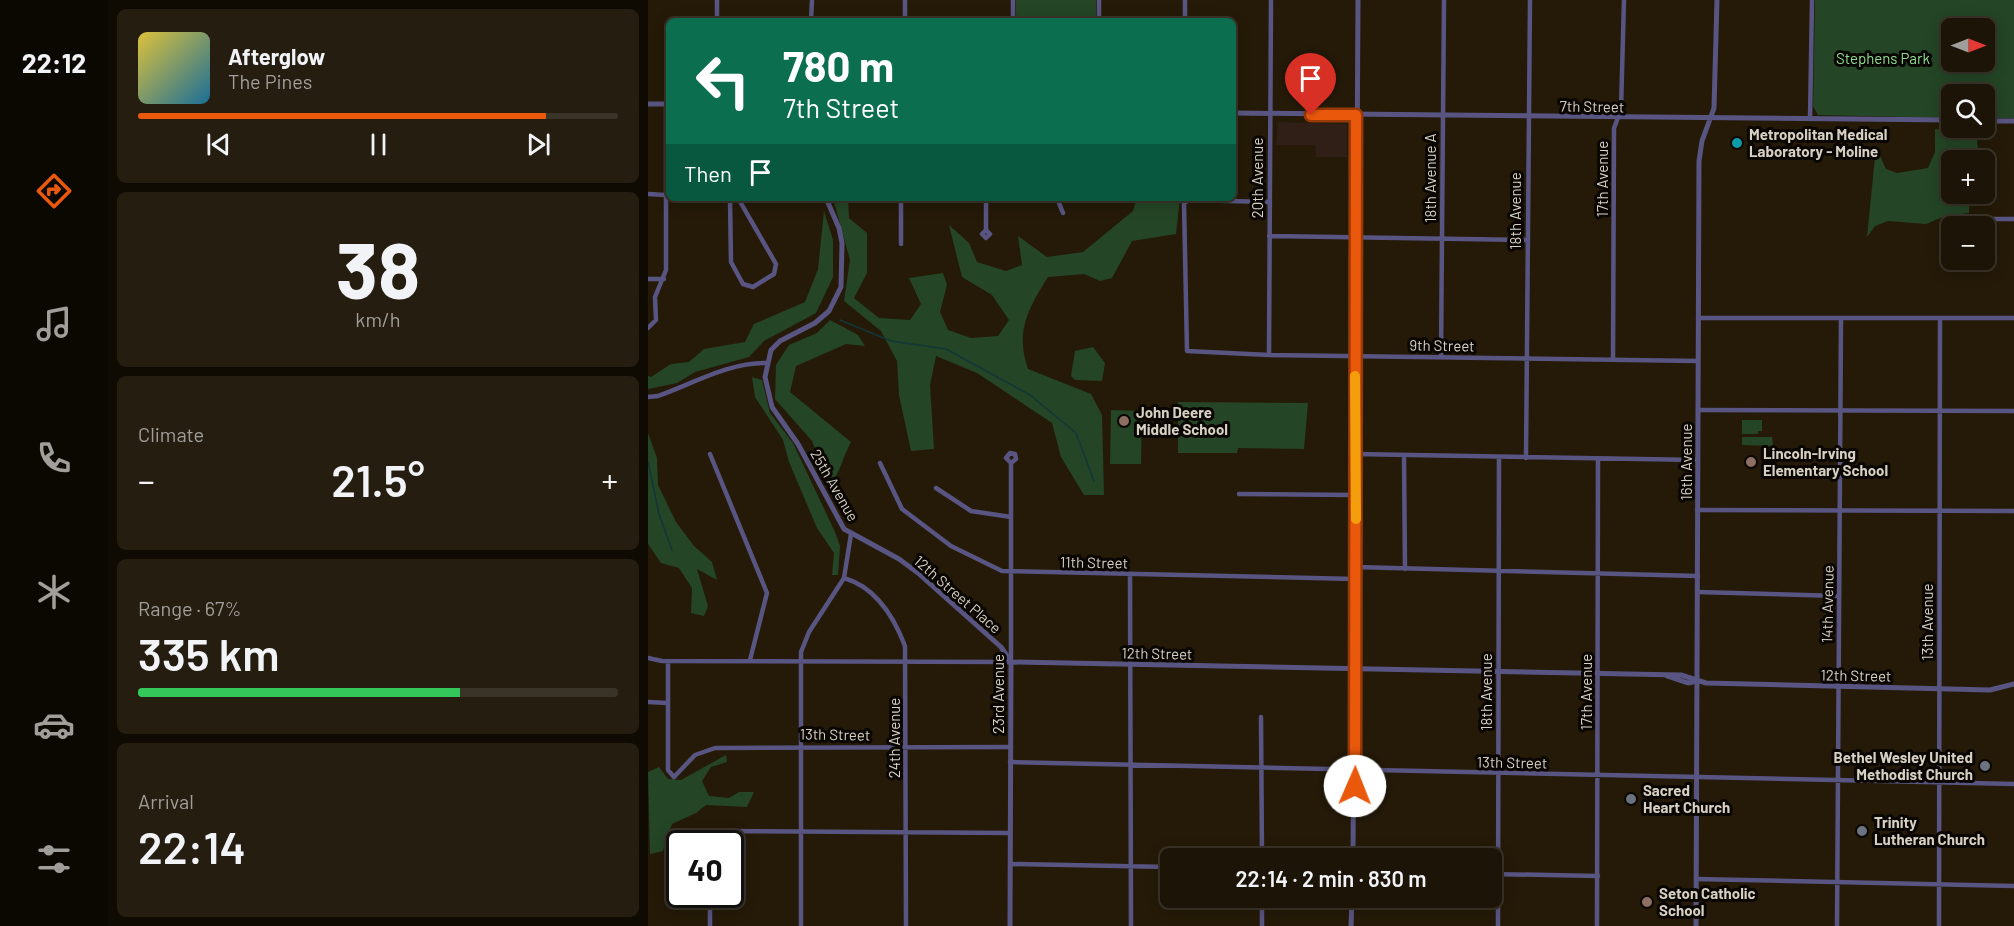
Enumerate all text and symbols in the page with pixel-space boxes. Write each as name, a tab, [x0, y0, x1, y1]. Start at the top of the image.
north arrow	[1941, 18, 1995, 72]
map controls	[1941, 18, 1995, 270]
text: 780 m	[783, 40, 894, 90]
icon: left	[684, 42, 762, 120]
text: Afterglow	[228, 43, 325, 69]
text: 22:12	[22, 46, 86, 78]
park label: Stephens Park	[1836, 49, 1930, 67]
pin	[1285, 53, 1336, 115]
icon: arrive	[1294, 62, 1327, 95]
text: The Pines	[228, 69, 312, 93]
button: search	[1941, 84, 1995, 138]
text: 7th Street	[783, 91, 899, 123]
street label: 7th Street	[1560, 96, 1624, 116]
place label: Metropolitan Medical Laboratory - Moline	[1749, 125, 1887, 160]
icon: previous	[202, 128, 235, 161]
icon: pause	[362, 128, 395, 161]
icon: next	[522, 128, 555, 161]
street label: 18th Avenue A	[1421, 133, 1439, 223]
marker: Metropolitan Medical Laboratory - Moline	[1730, 136, 1744, 150]
street label: 20th Avenue	[1248, 138, 1266, 218]
street label: 17th Avenue	[1593, 141, 1611, 217]
button: +	[1941, 150, 1995, 204]
icon: arrive	[744, 156, 777, 189]
text: Then	[684, 160, 732, 186]
icon: directions	[33, 170, 75, 212]
street label: 18th Avenue	[1506, 172, 1524, 250]
button: −	[1941, 216, 1995, 270]
text: 38	[336, 221, 420, 315]
icon: music	[33, 303, 75, 345]
text: km/h	[355, 307, 401, 331]
street label: 9th Street	[1409, 335, 1475, 355]
place label: John Deere Middle School	[1136, 403, 1228, 438]
marker: John Deere Middle School	[1117, 414, 1131, 428]
text: Climate	[138, 422, 204, 446]
street label: 16th Avenue	[1677, 423, 1695, 501]
icon: phone	[33, 437, 75, 479]
place label: Lincoln-Irving Elementary School	[1763, 444, 1888, 479]
street label: 25th Avenue	[807, 446, 863, 524]
text: 21.5°	[331, 452, 425, 506]
marker: Lincoln-Irving Elementary School	[1744, 455, 1758, 469]
text: −	[138, 460, 155, 500]
text: +	[601, 460, 618, 500]
street label: 12th Street Place	[911, 551, 1005, 637]
street label: 11th Street	[1060, 552, 1128, 572]
street label: 14th Avenue	[1817, 565, 1837, 643]
icon: climate	[33, 571, 75, 613]
street label: 13th Avenue	[1918, 583, 1936, 661]
text: Range · 67%	[138, 596, 242, 620]
text: 335 km	[138, 626, 279, 680]
street label: 12th Street	[1121, 643, 1193, 663]
street label: 18th Avenue	[1477, 653, 1495, 731]
street label: 23rd Avenue	[989, 654, 1007, 734]
street label: 17th Avenue	[1577, 654, 1595, 730]
street label: 12th Street	[1820, 665, 1892, 685]
street label: 24th Avenue	[885, 698, 903, 778]
icon: car	[33, 704, 75, 746]
street label: 13th Street	[800, 724, 870, 744]
place label: Bethel Wesley United Methodist Church	[1833, 748, 1973, 783]
street label: 13th Street	[1477, 752, 1547, 772]
position arrow	[1323, 754, 1387, 818]
marker: Bethel Wesley United Methodist Church	[1978, 759, 1992, 773]
place label: Sacred Heart Church	[1643, 781, 1730, 816]
text: Arrival	[138, 789, 194, 813]
marker: Sacred Heart Church	[1624, 792, 1638, 806]
place label: Trinity Lutheran Church	[1874, 813, 1985, 848]
text: 22:14	[138, 819, 246, 873]
marker: Trinity Lutheran Church	[1855, 824, 1869, 838]
speed limit sign: 40	[666, 830, 744, 908]
icon: filters	[33, 838, 75, 880]
text: 22:14 · 2 min · 830 m	[1235, 865, 1427, 891]
place label: Seton Catholic School	[1659, 884, 1756, 919]
marker: Seton Catholic School	[1640, 895, 1654, 909]

